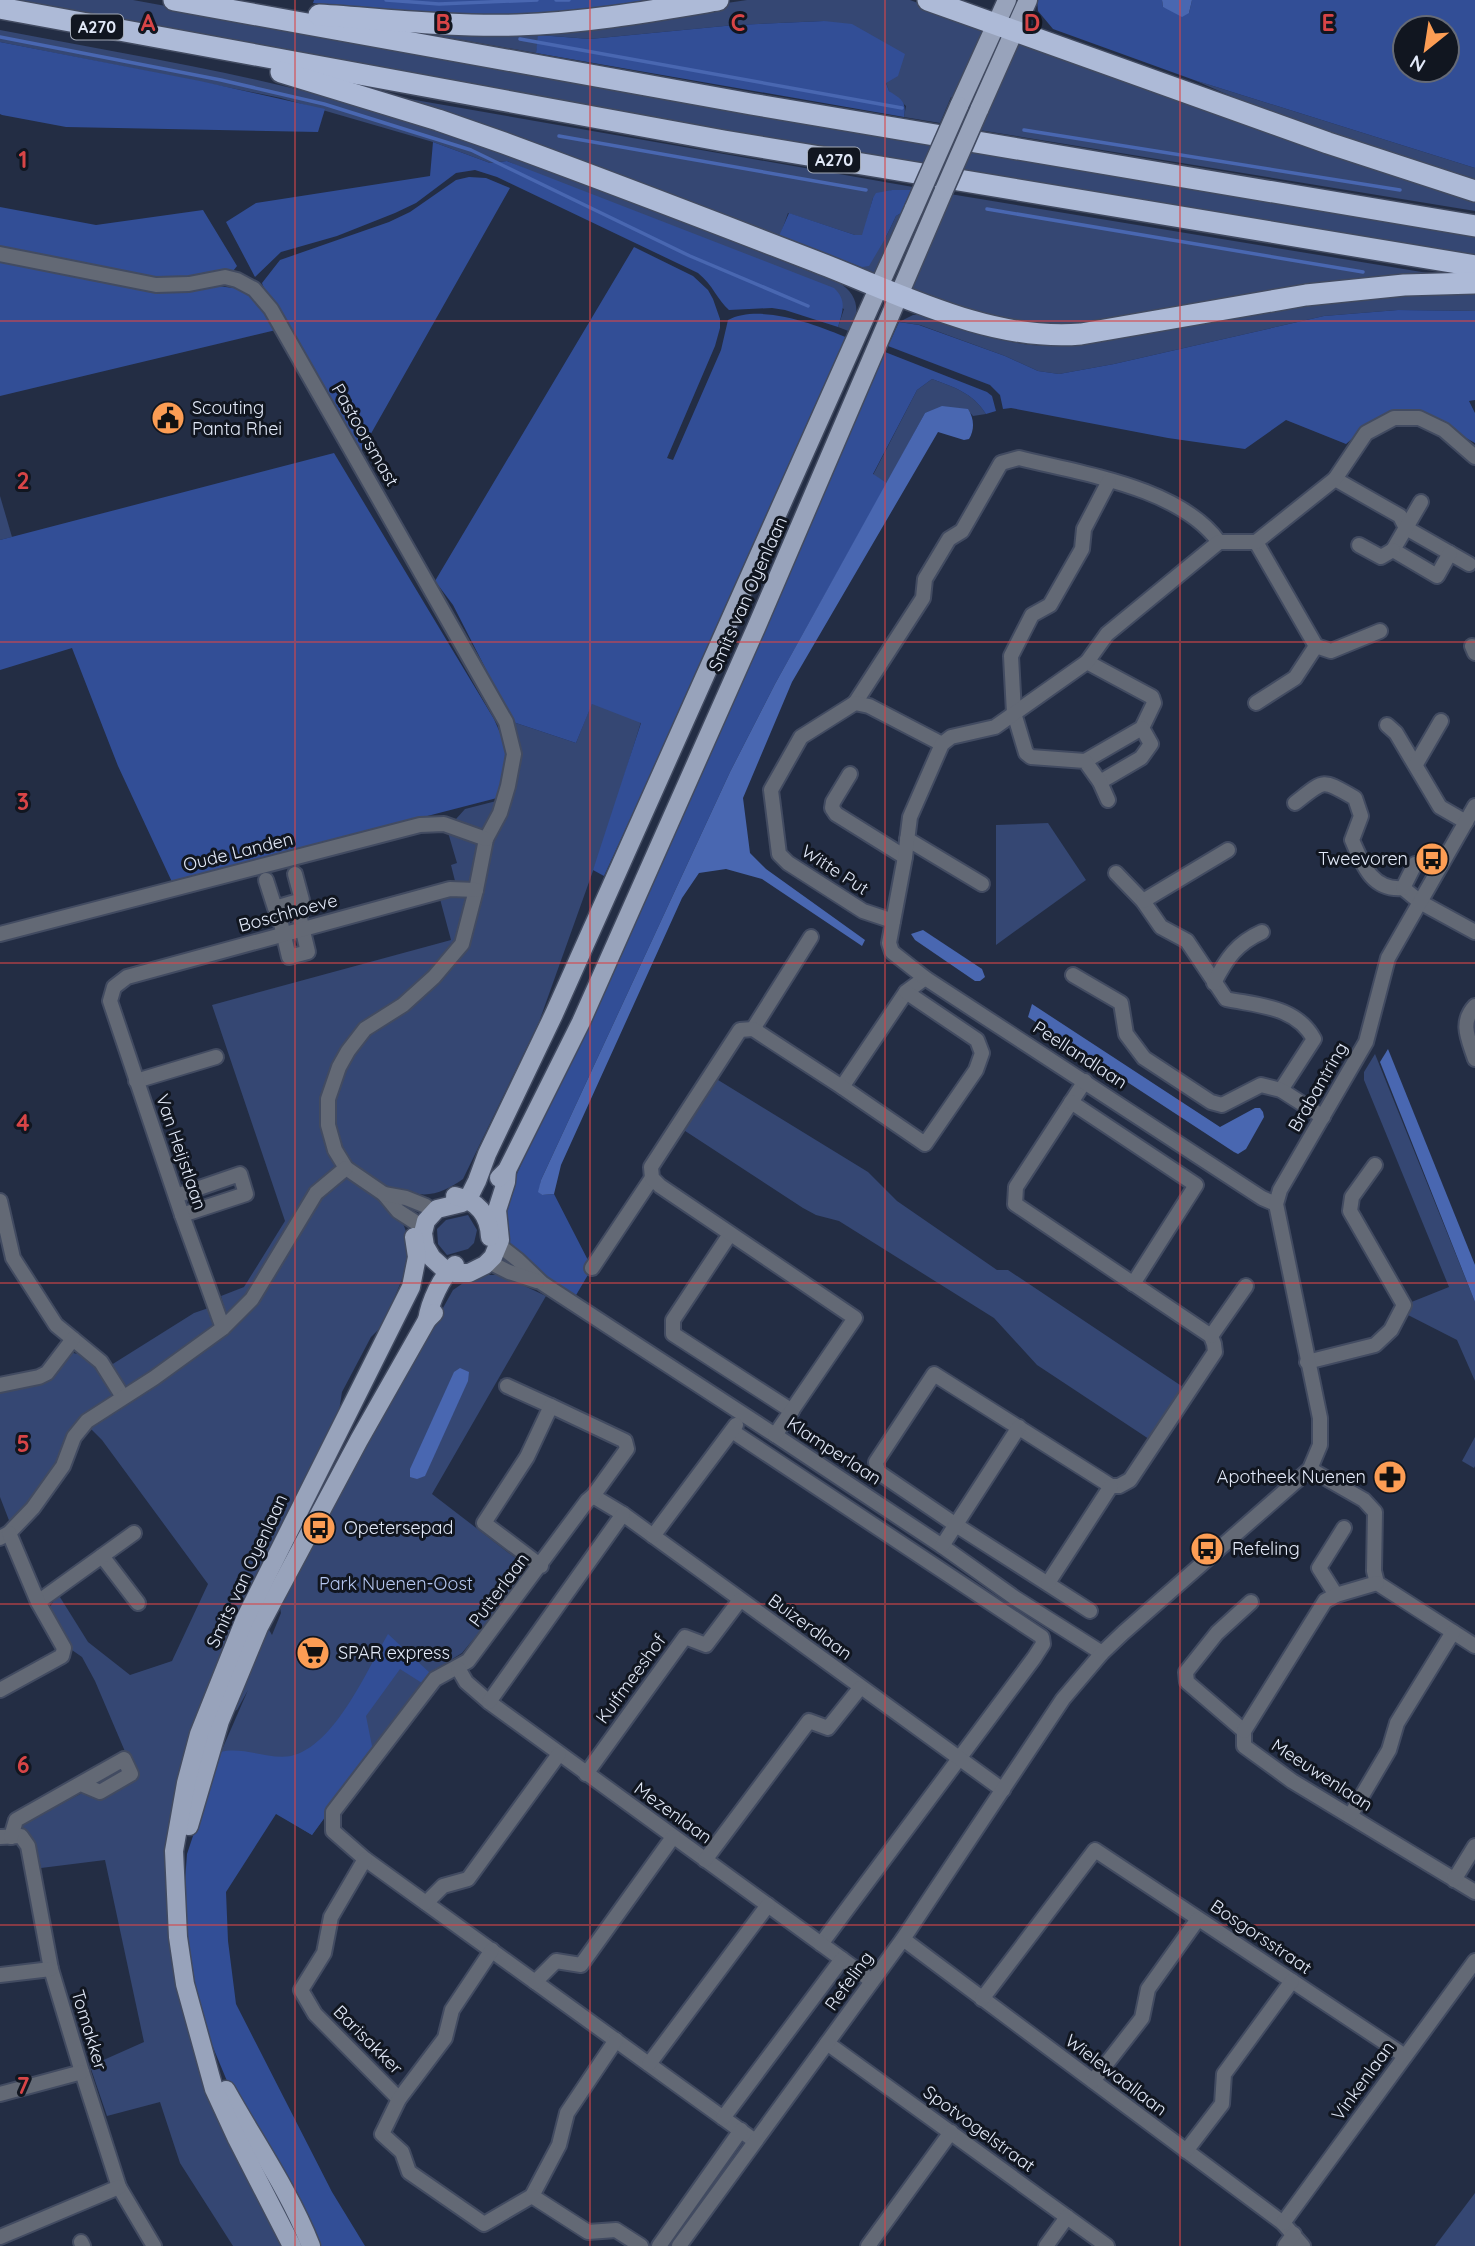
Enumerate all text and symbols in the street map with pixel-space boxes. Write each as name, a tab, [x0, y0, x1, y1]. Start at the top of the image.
text: A	[141, 8, 156, 37]
text: B	[435, 8, 451, 37]
text: C	[731, 8, 745, 37]
text: D	[1024, 8, 1040, 37]
text: E	[1321, 8, 1335, 37]
north arrow	[1391, 14, 1461, 84]
road number: A270	[71, 15, 123, 40]
text: N	[1405, 50, 1430, 78]
text: 1	[19, 145, 27, 174]
road number: A270	[808, 148, 860, 172]
street label: Pastoorsmast	[327, 379, 404, 490]
place label: Scouting Panta Rhei	[192, 396, 282, 440]
public building icon: Scouting Panta Rhei	[149, 399, 187, 437]
text: 2	[16, 466, 30, 495]
street label: Smits van Oyenlaan	[703, 513, 792, 675]
text: 3	[17, 787, 29, 816]
street label: Oude Landen	[181, 827, 295, 876]
street label: Witte Put	[797, 839, 873, 900]
bus stop icon: Tweevoren	[1413, 840, 1451, 878]
place label: Tweevoren	[1318, 847, 1408, 870]
street label: Boschhoeve	[236, 888, 340, 937]
street label: Peellandlaan	[1029, 1016, 1132, 1094]
street label: Brabantring	[1283, 1038, 1353, 1136]
street label: Van Heijstlaan	[151, 1091, 212, 1213]
text: 4	[16, 1108, 30, 1137]
street label: Klamperlaan	[783, 1411, 886, 1490]
text: 5	[16, 1429, 30, 1458]
pharmacy icon: Apotheek Nuenen	[1371, 1458, 1409, 1496]
place label: Apotheek Nuenen	[1217, 1465, 1366, 1488]
street label: Smits van Oyenlaan	[201, 1490, 292, 1651]
bus stop icon: Opetersepad	[300, 1509, 338, 1547]
place label: Opetersepad	[344, 1516, 453, 1539]
bus stop icon: Refeling	[1188, 1530, 1226, 1568]
place label: Refeling	[1232, 1537, 1300, 1560]
street label: Putterlaan	[463, 1548, 534, 1631]
park label: Park Nuenen-Oost	[319, 1572, 473, 1595]
street label: Buizerdlaan	[764, 1588, 857, 1665]
street label: Kuifmeeshof	[590, 1629, 671, 1728]
supermarket icon: SPAR express	[294, 1634, 332, 1672]
place label: SPAR express	[338, 1641, 450, 1664]
street label: Meeuwenlaan	[1267, 1733, 1377, 1816]
text: 6	[17, 1750, 29, 1779]
street label: Mezenlaan	[630, 1777, 717, 1849]
street label: Bosgorsstraat	[1206, 1894, 1316, 1979]
street label: Refeling	[819, 1947, 878, 2015]
street label: Tomakker	[66, 1987, 113, 2073]
street label: Barisakker	[329, 2000, 408, 2079]
street label: Wielewaallaan	[1061, 2029, 1172, 2120]
street label: Vinkenlaan	[1326, 2036, 1399, 2125]
text: 7	[17, 2071, 30, 2100]
street label: Spotvogelstraat	[919, 2080, 1040, 2177]

